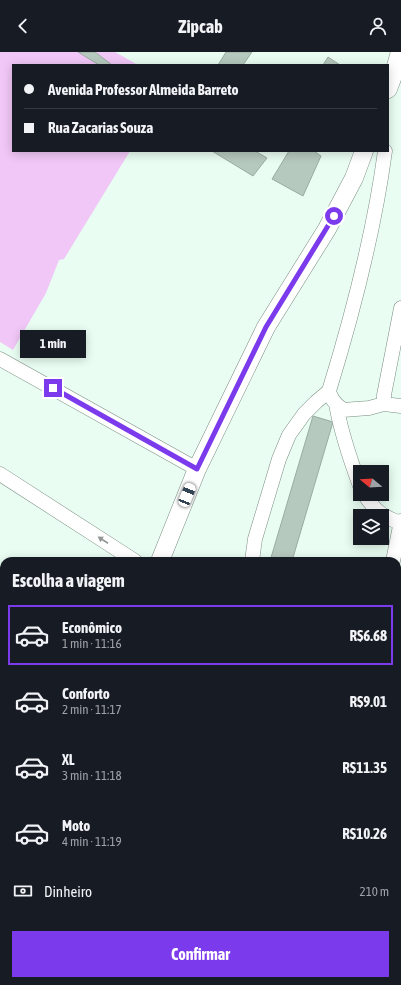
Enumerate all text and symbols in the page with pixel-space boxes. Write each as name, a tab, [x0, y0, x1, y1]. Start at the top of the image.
icon: back	[12, 15, 34, 37]
icon: person	[367, 15, 389, 37]
text: Zipcab	[178, 16, 223, 37]
text: Avenida Professor Almeida Barreto	[48, 81, 238, 98]
text: Rua Zacarias Souza	[48, 119, 153, 136]
route start	[325, 207, 343, 225]
callout: 1 min	[20, 330, 86, 358]
text: 1 min	[40, 336, 66, 351]
route end	[44, 379, 62, 397]
north arrow	[353, 465, 389, 501]
map controls	[353, 465, 389, 545]
car	[177, 482, 197, 508]
button: layers	[353, 509, 389, 545]
one-way arrow	[97, 536, 108, 544]
text: Escolha a viagem	[12, 570, 125, 591]
icon: car	[14, 617, 50, 653]
text: Econômico	[62, 619, 122, 636]
text: R$6.68	[349, 627, 387, 644]
text: 1 min · 11:16	[62, 636, 122, 651]
icon: car	[14, 683, 50, 719]
text: Conforto	[62, 685, 110, 702]
text: R$9.01	[349, 693, 387, 710]
text: 2 min · 11:17	[62, 702, 122, 717]
icon: car	[14, 749, 50, 785]
text: XL	[62, 751, 75, 768]
text: R$11.35	[342, 759, 387, 776]
text: 3 min · 11:18	[62, 768, 122, 783]
icon: car	[14, 815, 50, 851]
text: Moto	[62, 817, 90, 834]
text: R$10.26	[342, 825, 387, 842]
text: 4 min · 11:19	[62, 834, 122, 849]
icon: cash	[12, 880, 34, 902]
text: Dinheiro	[44, 883, 92, 900]
text: 210 m	[360, 884, 389, 899]
button: Confirmar	[12, 931, 389, 977]

